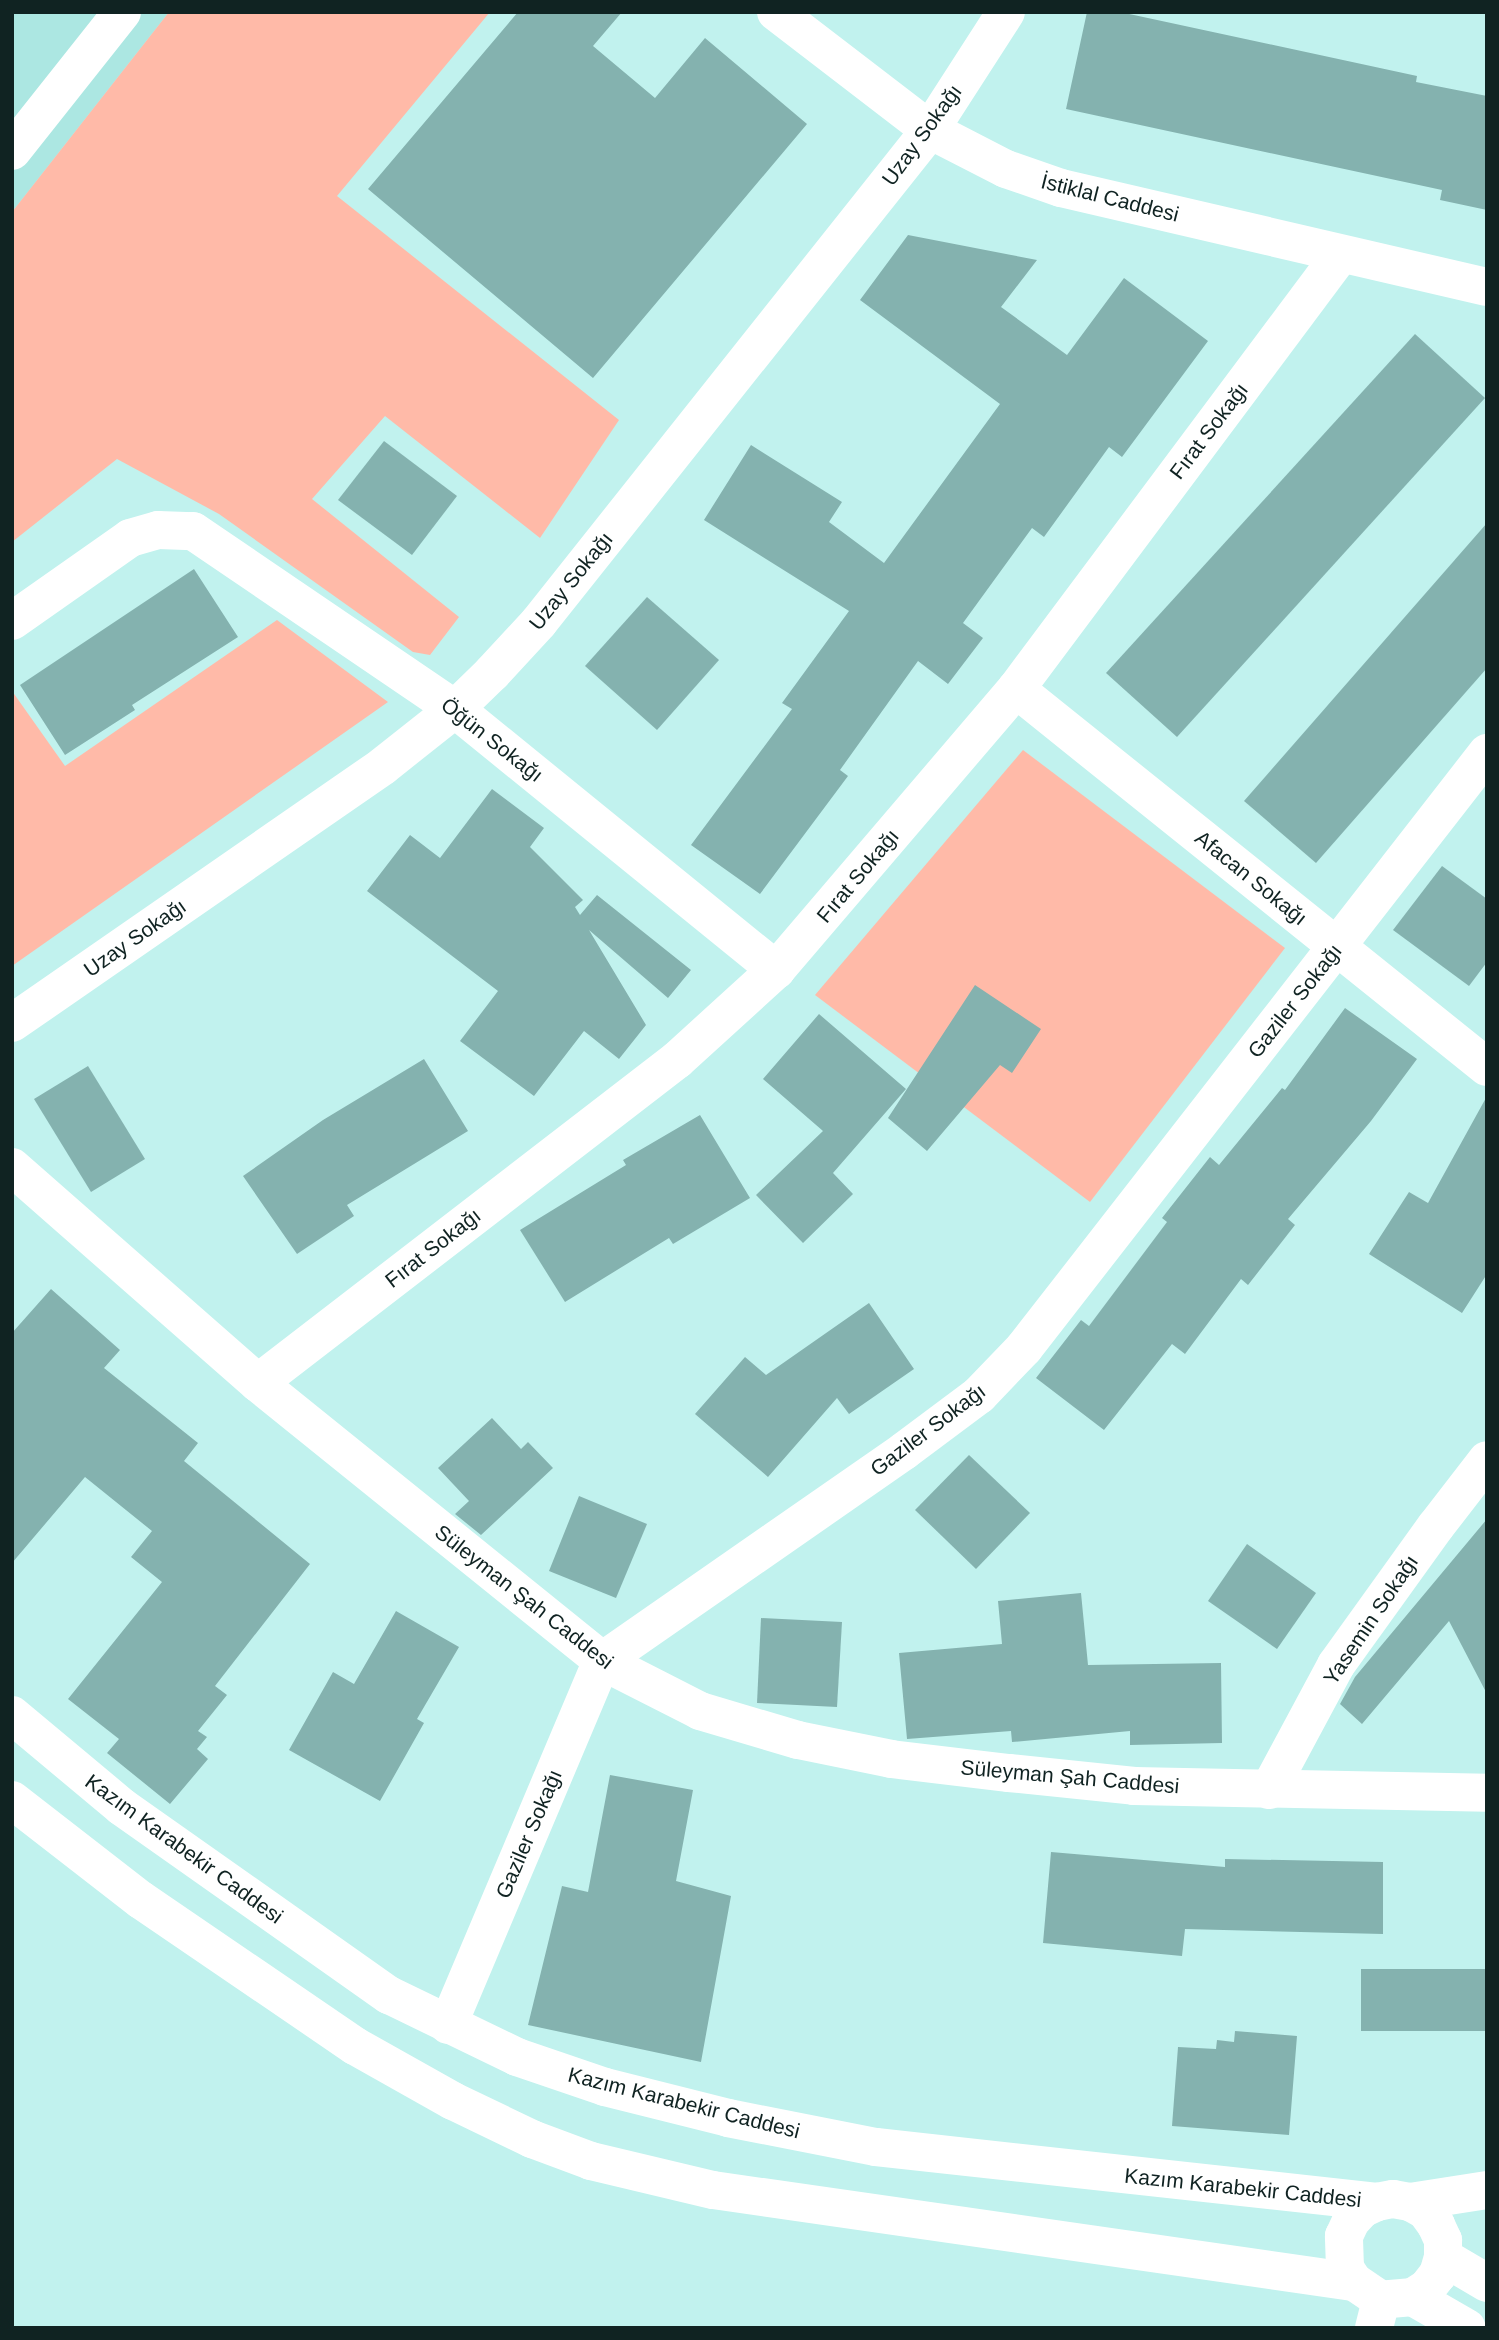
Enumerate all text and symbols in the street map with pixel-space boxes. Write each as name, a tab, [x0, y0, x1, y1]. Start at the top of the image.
street label: Uzay Sokağı	[877, 79, 967, 191]
street label: İstiklal Caddesi	[1038, 169, 1182, 227]
street label: Fırat Sokağı	[1165, 378, 1253, 484]
street label: Uzay Sokağı	[524, 527, 618, 635]
street label: Öğün Sokağı	[436, 692, 548, 788]
street label: Fırat Sokağı	[812, 824, 904, 928]
street label: Afacan Sokağı	[1190, 825, 1312, 931]
street label: Uzay Sokağı	[79, 894, 191, 982]
street label: Gaziler Sokağı	[1243, 939, 1347, 1063]
street label: Fırat Sokağı	[380, 1203, 486, 1293]
street label: Gaziler Sokağı	[865, 1378, 991, 1482]
street label: Süleyman Şah Caddesi	[430, 1520, 618, 1674]
street label: Yasemin Sokağı	[1318, 1550, 1424, 1690]
street label: Süleyman Şah Caddesi	[960, 1755, 1180, 1799]
street label: Gaziler Sokağı	[490, 1766, 568, 1902]
street label: Kazım Karabekir Caddesi	[80, 1769, 288, 1929]
street label: Kazım Karabekir Caddesi	[565, 2062, 803, 2144]
street label: Kazım Karabekir Caddesi	[1123, 2163, 1363, 2213]

